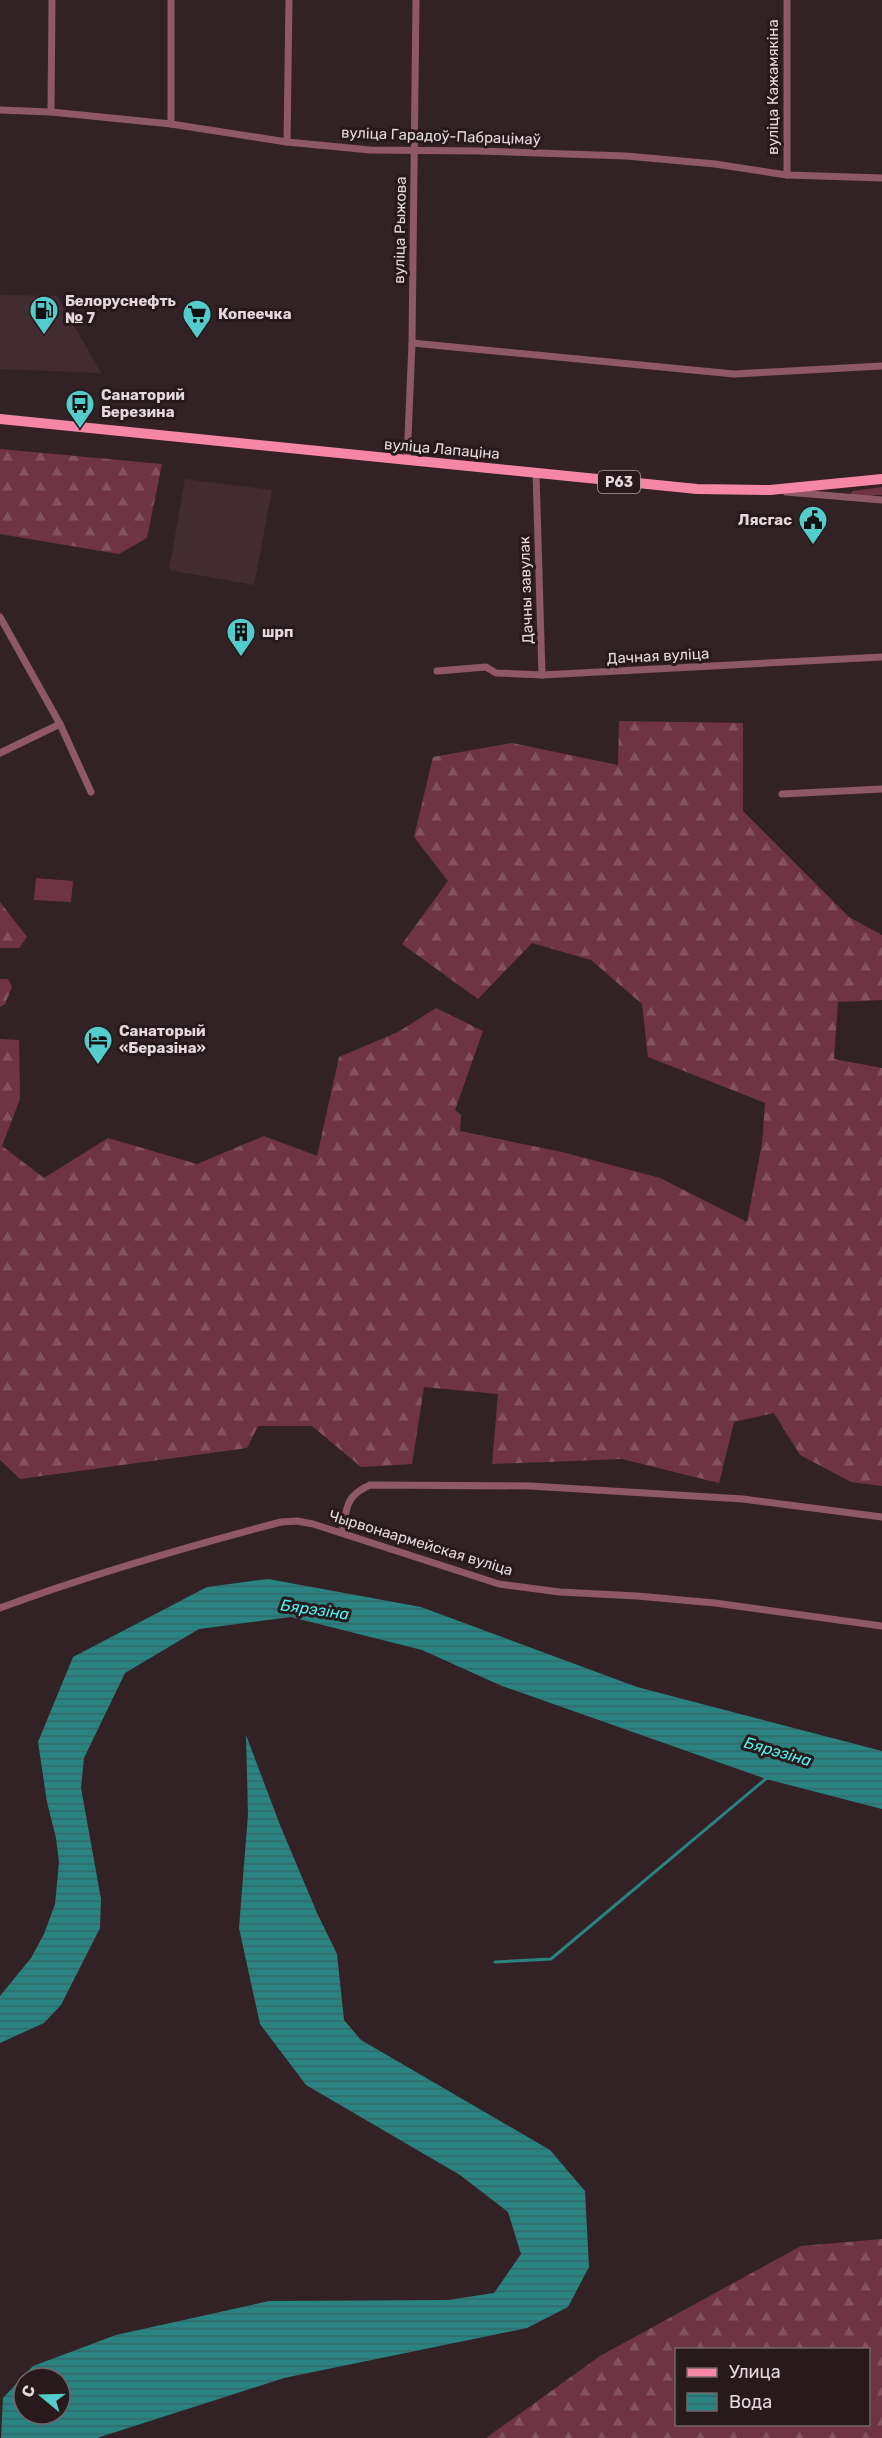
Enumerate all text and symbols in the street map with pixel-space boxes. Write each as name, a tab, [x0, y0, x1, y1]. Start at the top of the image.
street label: вуліца Кажамякіна	[764, 19, 782, 155]
street label: вуліца Гарадоў-Пабрацімаў	[341, 124, 541, 148]
street label: вуліца Рыжова	[390, 176, 410, 284]
place label: Белоруснефть № 7	[65, 292, 177, 327]
fuel station icon: Белоруснефть № 7	[28, 294, 60, 336]
supermarket icon: Копеечка	[181, 298, 213, 340]
place label: Копеечка	[218, 305, 292, 323]
place label: Санаторий Березина	[101, 386, 185, 421]
bus stop icon: Санаторий Березина	[64, 388, 96, 430]
street label: вуліца Лапаціна	[383, 435, 501, 463]
road number: Р63	[598, 471, 640, 493]
public building icon: Лясгас	[797, 504, 829, 546]
place label: Лясгас	[738, 511, 792, 529]
street label: Дачны завулак	[515, 536, 537, 644]
building icon: шрп	[225, 616, 257, 658]
place label: шрп	[262, 623, 293, 641]
street label: Дачная вуліца	[606, 644, 710, 668]
place label: Санаторый «Беразіна»	[119, 1022, 206, 1057]
hotel icon: Санаторый «Беразіна»	[82, 1024, 114, 1066]
street label: Чырвонаармейская вуліца	[327, 1506, 515, 1580]
water label: Бярэзіна	[280, 1595, 350, 1624]
water label: Бярэзіна	[742, 1733, 814, 1770]
legend	[675, 2348, 870, 2426]
text: Улица	[729, 2361, 781, 2383]
north arrow	[12, 2366, 72, 2426]
text: С	[17, 2383, 39, 2400]
text: Вода	[729, 2391, 772, 2413]

